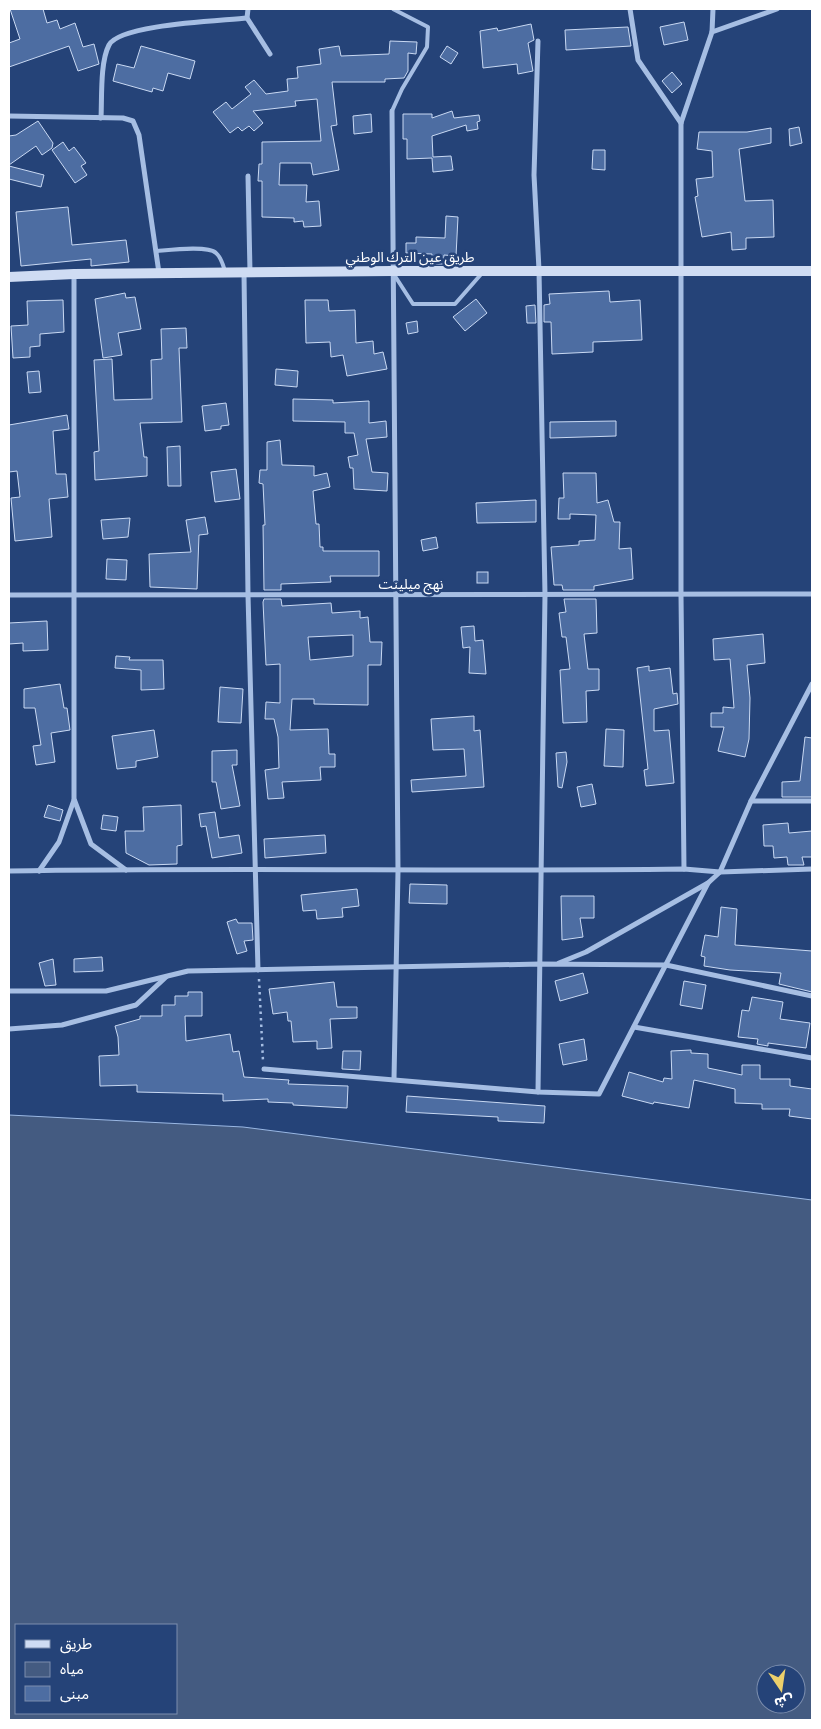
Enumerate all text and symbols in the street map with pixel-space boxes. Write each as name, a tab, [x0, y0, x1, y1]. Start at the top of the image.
street label: طريق عين الترك الوطني	[346, 247, 474, 268]
street label: نهج ميلينت	[379, 574, 444, 595]
legend	[15, 1624, 178, 1714]
text: طريق	[60, 1633, 92, 1654]
text: مياه	[60, 1658, 84, 1679]
north arrow	[756, 1664, 806, 1714]
text: مبنى	[60, 1683, 89, 1704]
text: ش	[773, 1691, 796, 1714]

